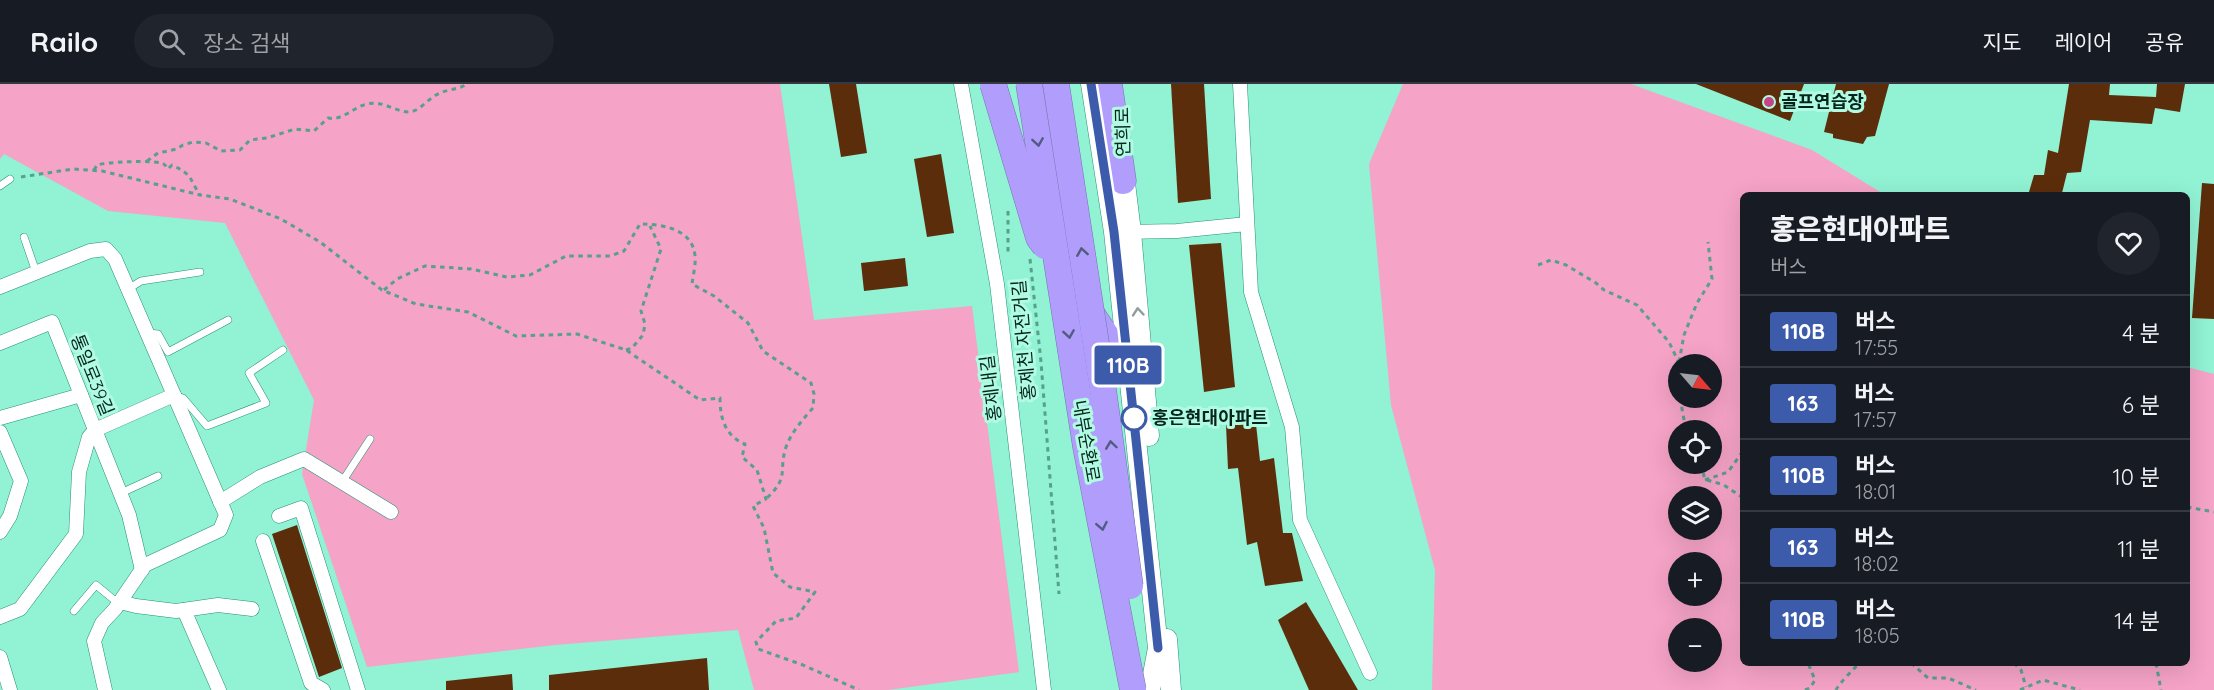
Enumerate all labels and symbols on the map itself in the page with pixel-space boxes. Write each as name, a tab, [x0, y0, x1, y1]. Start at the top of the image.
place label: 골프연습장	[1781, 90, 1864, 113]
marker: 골프연습장	[1762, 95, 1776, 109]
street label: 연희로	[1111, 107, 1134, 157]
one-way arrow	[1032, 137, 1044, 146]
one-way arrow	[1077, 248, 1089, 257]
street label: 홍제천 자전거길	[1007, 279, 1040, 401]
one-way arrow	[1132, 307, 1145, 316]
one-way arrow	[1062, 330, 1074, 339]
street label: 통일로39길	[66, 331, 119, 419]
line badge: 110B	[1086, 346, 1170, 384]
street label: 홍제내길	[975, 354, 1006, 422]
north arrow	[1668, 354, 1722, 408]
street label: 내부순환로	[1068, 398, 1105, 484]
marker: 홍은현대아파트	[1121, 405, 1147, 431]
place label: 홍은현대아파트	[1152, 406, 1268, 429]
one-way arrow	[1105, 441, 1118, 450]
one-way arrow	[1095, 521, 1108, 531]

